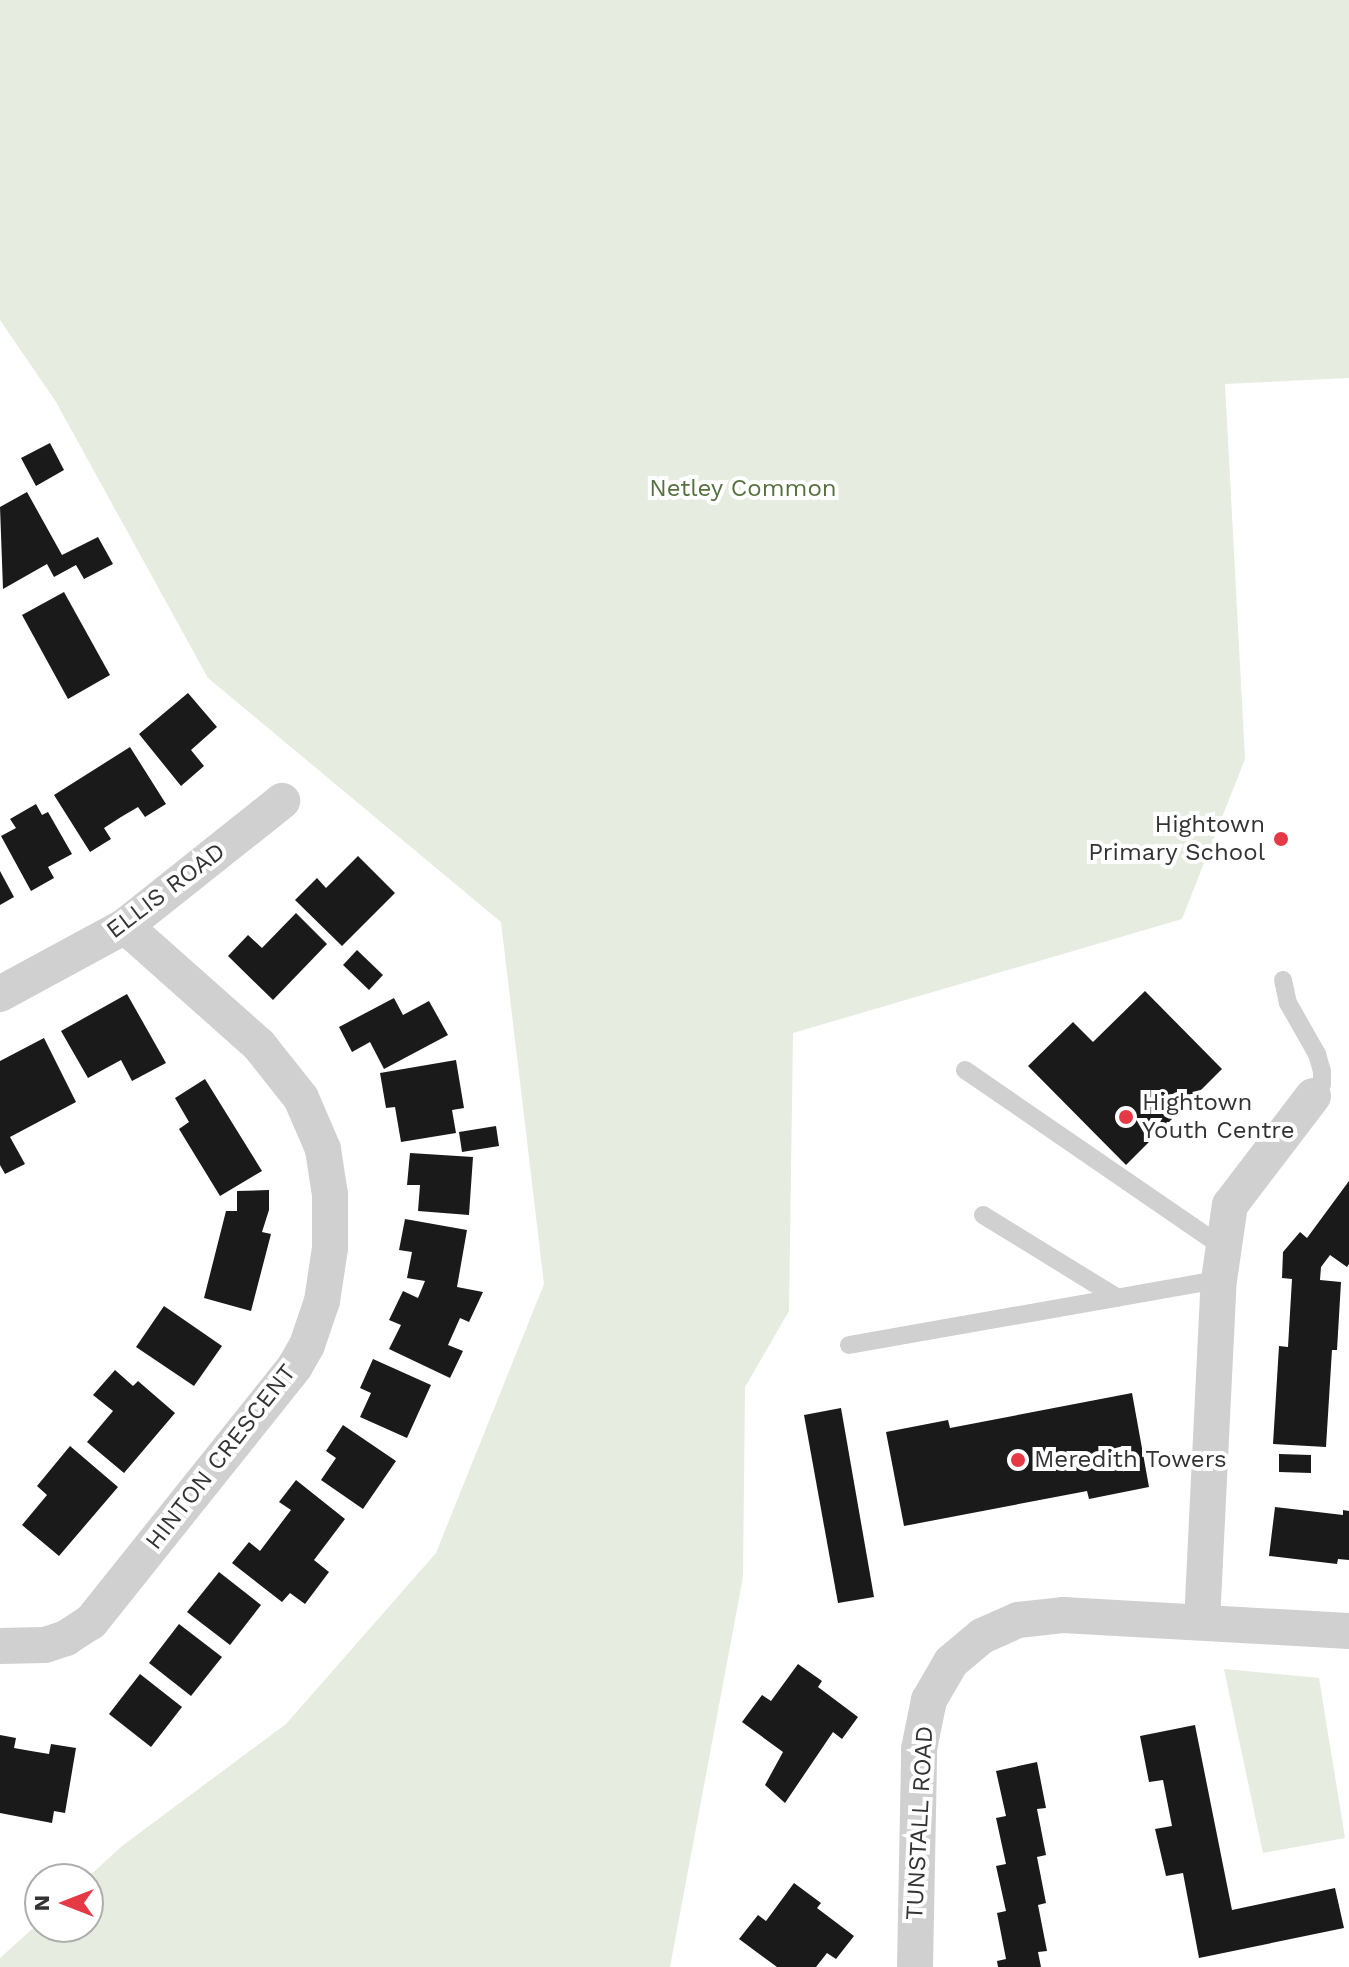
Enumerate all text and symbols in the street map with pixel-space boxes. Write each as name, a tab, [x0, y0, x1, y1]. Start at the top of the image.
park label: Netley Common	[649, 475, 837, 503]
place label: Hightown Primary School	[1088, 811, 1265, 867]
marker: Hightown Primary School	[1272, 830, 1290, 848]
street label: ELLIS ROAD	[101, 837, 231, 945]
place label: Hightown Youth Centre	[1142, 1089, 1295, 1145]
marker: Hightown Youth Centre	[1117, 1108, 1135, 1126]
street label: HINTON CRESCENT	[140, 1359, 302, 1555]
place label: Meredith Towers	[1034, 1446, 1227, 1474]
marker: Meredith Towers	[1009, 1451, 1027, 1469]
street label: TUNSTALL ROAD	[901, 1725, 939, 1921]
north arrow	[24, 1863, 104, 1943]
text: N	[29, 1895, 54, 1911]

